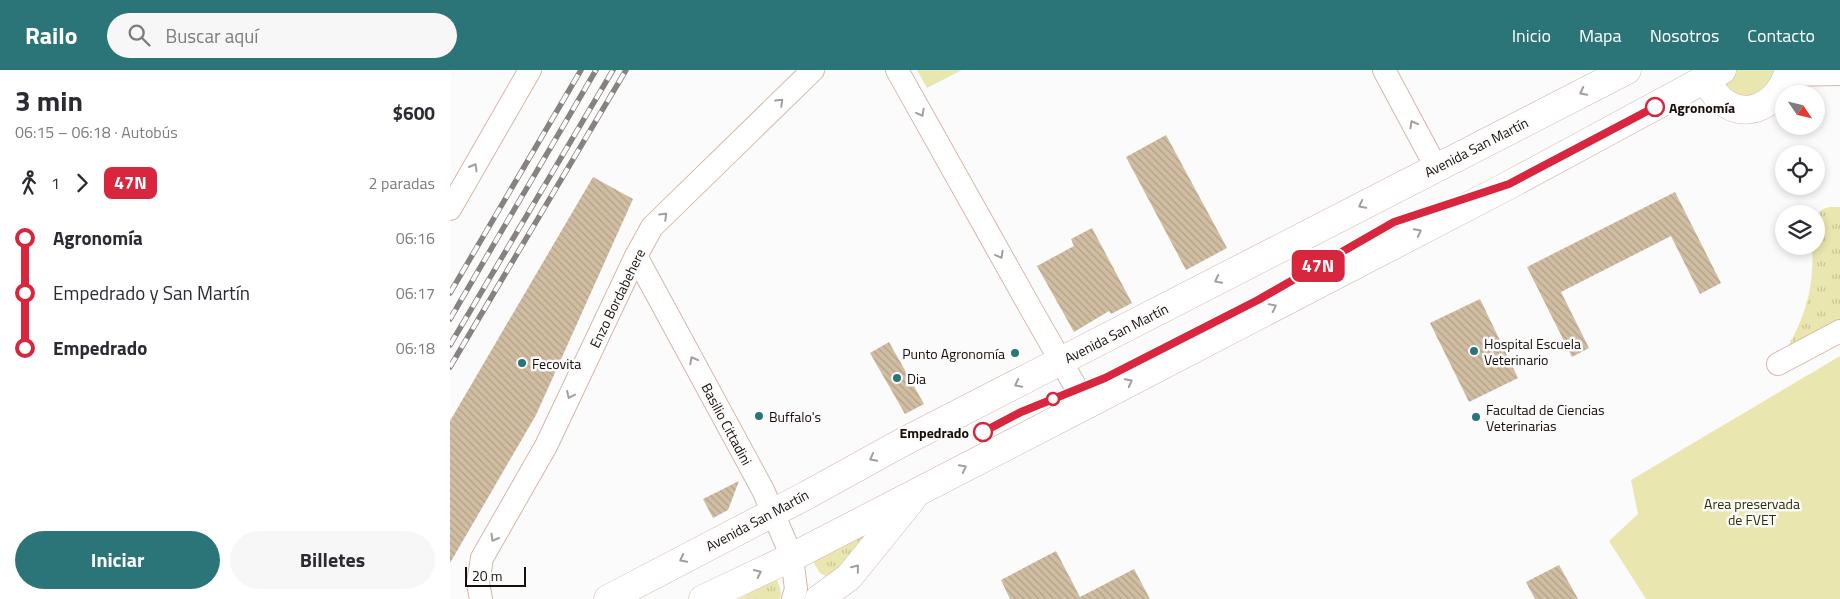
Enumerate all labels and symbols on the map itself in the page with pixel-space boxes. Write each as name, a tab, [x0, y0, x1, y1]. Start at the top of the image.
north arrow	[1775, 85, 1825, 135]
one-way arrow	[1580, 86, 1589, 96]
marker: Agronomía	[1645, 97, 1665, 117]
place label: Agronomía	[1669, 97, 1735, 118]
one-way arrow	[774, 99, 783, 108]
one-way arrow	[915, 107, 925, 116]
street label: Avenida San Martín	[1420, 112, 1532, 182]
one-way arrow	[1409, 120, 1419, 129]
one-way arrow	[468, 163, 478, 172]
one-way arrow	[1358, 199, 1367, 209]
one-way arrow	[658, 213, 667, 222]
one-way arrow	[1412, 228, 1421, 238]
street label: Enzo Bordabehere	[584, 245, 650, 351]
one-way arrow	[994, 249, 1004, 258]
line badge: 47N	[1289, 250, 1347, 282]
one-way arrow	[1214, 274, 1223, 284]
street label: Avenida San Martín	[1060, 298, 1172, 368]
one-way arrow	[1268, 303, 1277, 313]
place label: Hospital Escuela Veterinario	[1484, 333, 1581, 370]
place label: Punto Agronomía	[902, 343, 1005, 364]
marker: Hospital Escuela Veterinario	[1468, 345, 1480, 357]
marker: Punto Agronomía	[1009, 347, 1021, 359]
place label: Fecovita	[532, 353, 581, 374]
one-way arrow	[689, 356, 699, 365]
marker: Fecovita	[516, 357, 528, 369]
place label: Dia	[907, 368, 926, 389]
marker: Dia	[891, 372, 903, 384]
one-way arrow	[1014, 378, 1023, 388]
one-way arrow	[1124, 378, 1133, 388]
street label: Basilio Cittadini	[696, 379, 758, 469]
one-way arrow	[566, 390, 577, 399]
unlabelled marker	[1046, 392, 1060, 406]
place label: Facultad de Ciencias Veterinarias	[1486, 399, 1605, 436]
place label: Buffalo's	[769, 406, 821, 427]
marker: Buffalo's	[753, 410, 765, 422]
marker: Facultad de Ciencias Veterinarias	[1470, 411, 1482, 423]
place label: Empedrado	[900, 422, 969, 443]
marker: Empedrado	[973, 422, 993, 442]
one-way arrow	[870, 452, 879, 462]
one-way arrow	[958, 464, 967, 474]
street label: Avenida San Martín	[702, 484, 812, 556]
park label: Area preservada de FVET	[1704, 493, 1800, 530]
one-way arrow	[490, 532, 500, 541]
one-way arrow	[679, 553, 688, 563]
scale bar	[465, 564, 526, 587]
one-way arrow	[850, 565, 859, 574]
one-way arrow	[753, 568, 762, 579]

